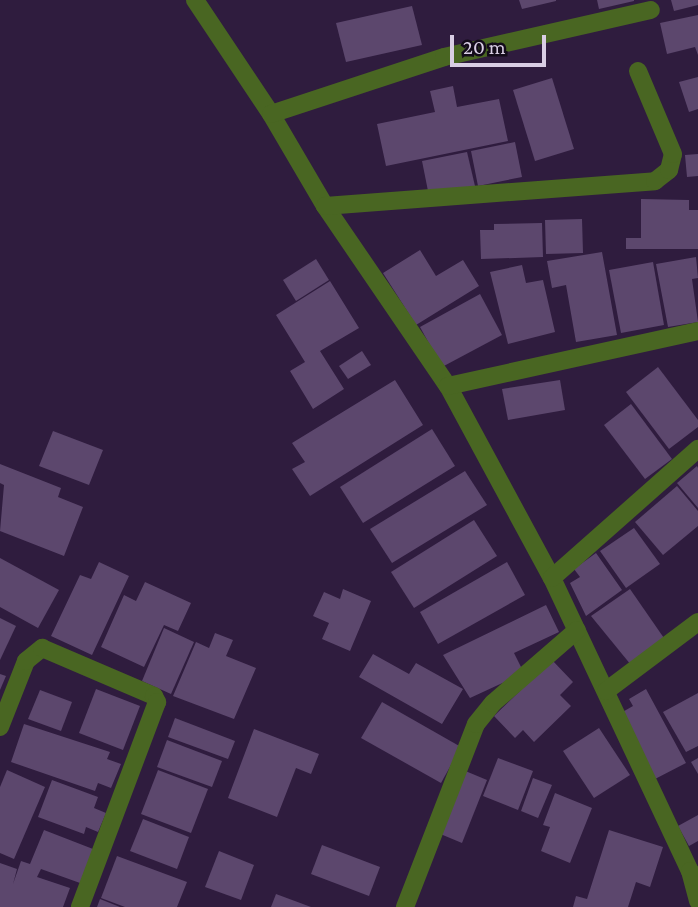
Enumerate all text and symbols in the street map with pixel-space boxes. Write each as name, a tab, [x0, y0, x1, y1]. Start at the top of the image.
scale bar	[453, 21, 549, 65]
text: 20 m	[463, 35, 506, 59]

